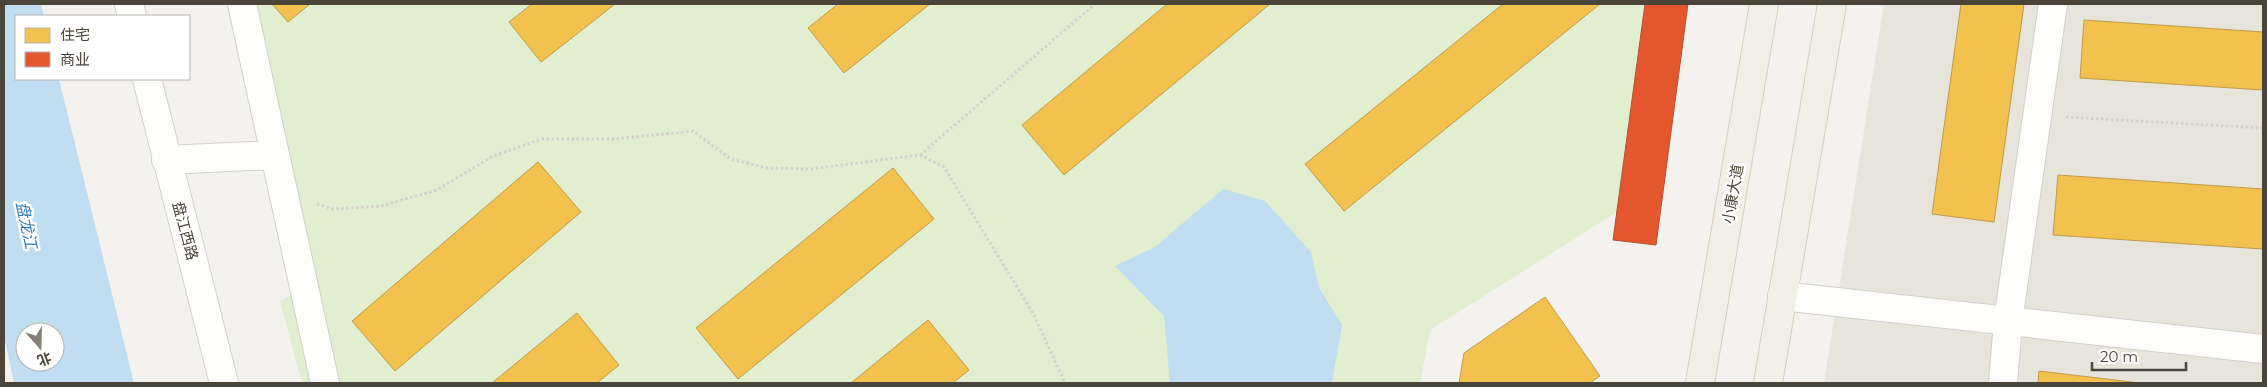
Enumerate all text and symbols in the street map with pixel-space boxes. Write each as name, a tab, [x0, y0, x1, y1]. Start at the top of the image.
legend	[15, 15, 190, 80]
text: 住宅	[60, 25, 90, 44]
text: 商业	[60, 50, 90, 69]
street label: 小康大道	[1718, 163, 1747, 225]
street label: 盘江西路	[169, 199, 202, 262]
water label: 盘龙江	[12, 200, 41, 253]
north arrow	[15, 322, 65, 372]
scale bar	[2092, 340, 2186, 372]
text: 20 m	[2100, 347, 2138, 366]
text: 北	[35, 348, 54, 370]

